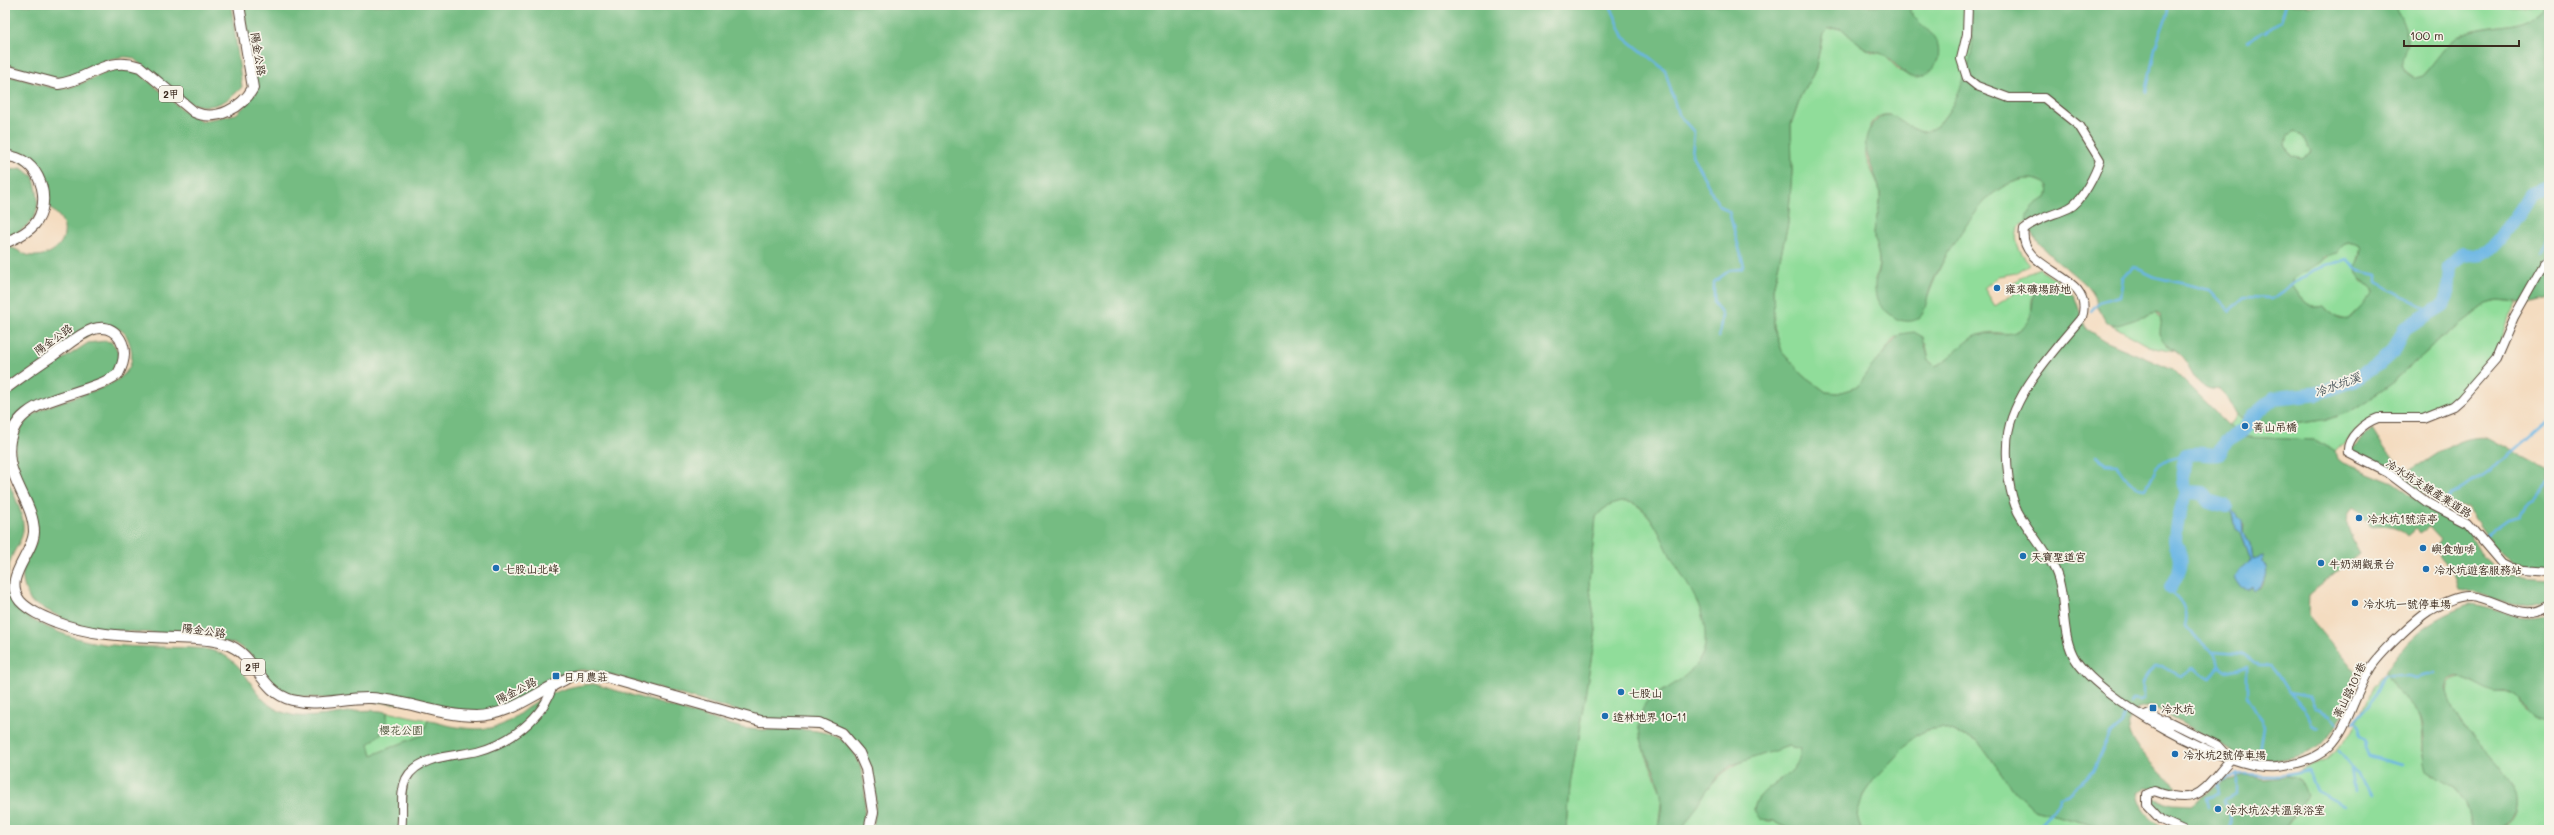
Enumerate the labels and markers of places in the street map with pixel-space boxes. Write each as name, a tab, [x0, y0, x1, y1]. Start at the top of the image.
place label: 雍來礦場跡地	[2005, 281, 2071, 296]
marker: 雍來礦場跡地	[1992, 283, 2002, 293]
place label: 菁山吊橋	[2253, 419, 2297, 434]
marker: 菁山吊橋	[2240, 421, 2250, 431]
place label: 冷水坑1號涼亭	[2367, 511, 2438, 526]
marker: 冷水坑1號涼亭	[2354, 513, 2364, 523]
place label: 嶼食咖啡	[2431, 541, 2475, 556]
marker: 嶼食咖啡	[2418, 543, 2428, 553]
place label: 天寶聖道宮	[2031, 549, 2086, 564]
marker: 天寶聖道宮	[2018, 551, 2028, 561]
place label: 牛奶湖觀景台	[2329, 556, 2395, 571]
marker: 牛奶湖觀景台	[2316, 558, 2326, 568]
place label: 七股山北峰	[504, 561, 559, 576]
place label: 冷水坑遊客服務站	[2434, 562, 2522, 577]
marker: 七股山北峰	[491, 563, 501, 573]
marker: 冷水坑遊客服務站	[2421, 564, 2431, 574]
place label: 冷水坑一號停車場	[2363, 596, 2451, 611]
marker: 冷水坑一號停車場	[2350, 598, 2360, 608]
place label: 日月農莊	[564, 669, 608, 684]
marker: 日月農莊	[551, 671, 561, 681]
place label: 七股山	[1629, 685, 1662, 700]
marker: 七股山	[1616, 687, 1626, 697]
place label: 冷水坑	[2161, 701, 2194, 716]
marker: 冷水坑	[2148, 703, 2158, 713]
place label: 造林地界 10-11	[1613, 709, 1687, 724]
marker: 造林地界 10-11	[1600, 711, 1610, 721]
place label: 冷水坑2號停車場	[2183, 747, 2266, 762]
marker: 冷水坑2號停車場	[2170, 749, 2180, 759]
place label: 冷水坑公共溫泉浴室	[2226, 802, 2325, 817]
marker: 冷水坑公共溫泉浴室	[2213, 804, 2223, 814]

